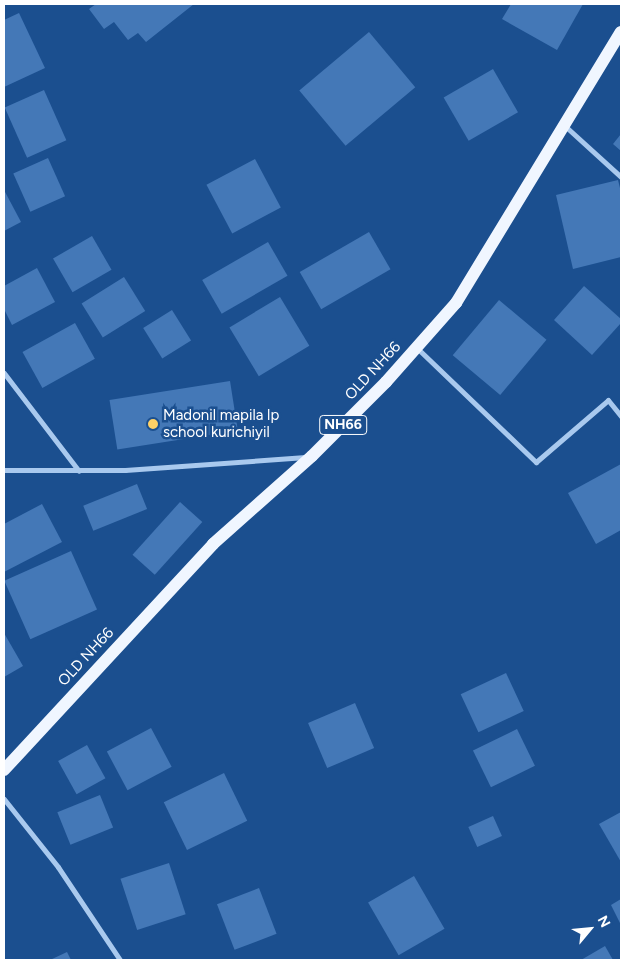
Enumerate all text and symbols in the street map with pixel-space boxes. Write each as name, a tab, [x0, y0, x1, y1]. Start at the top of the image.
street label: OLD NH66	[341, 338, 405, 404]
place label: Madonil mapila lp school kurichiyil	[163, 406, 279, 441]
road number: NH66	[318, 414, 368, 436]
marker: Madonil mapila lp school kurichiyil	[147, 418, 159, 430]
street label: OLD NH66	[54, 624, 118, 690]
north arrow	[565, 904, 615, 954]
text: N	[594, 913, 614, 930]

